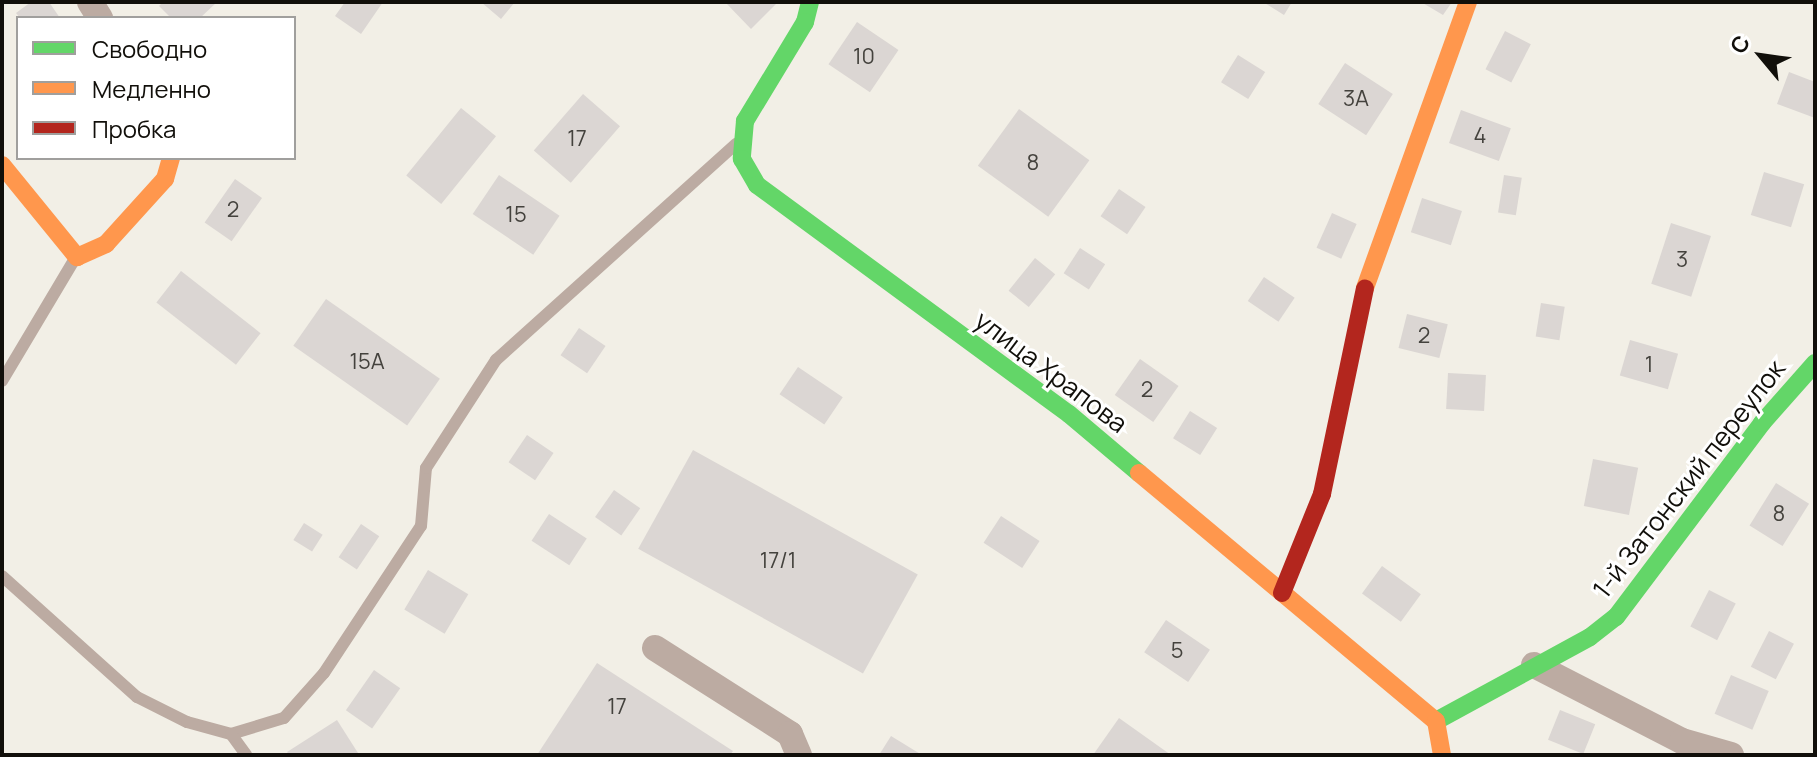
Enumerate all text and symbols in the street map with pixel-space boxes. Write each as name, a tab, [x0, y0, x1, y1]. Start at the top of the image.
legend	[16, 16, 296, 160]
north arrow	[1721, 16, 1801, 96]
text: С	[1723, 30, 1757, 59]
text: Свободно	[92, 32, 207, 65]
house number: 10	[853, 44, 875, 70]
text: Медленно	[92, 72, 211, 105]
house number: 3А	[1343, 86, 1369, 112]
text: Пробка	[92, 112, 176, 145]
house number: 4	[1474, 123, 1486, 149]
house number: 17	[567, 126, 587, 152]
house number: 8	[1027, 150, 1039, 176]
house number: 2	[227, 197, 239, 223]
house number: 15	[505, 202, 527, 228]
house number: 3	[1676, 247, 1688, 273]
street label: улица Храпова	[969, 305, 1133, 439]
house number: 2	[1418, 323, 1430, 349]
house number: 15А	[349, 349, 385, 375]
house number: 1	[1645, 352, 1653, 378]
street label: 1-й Затонский переулок	[1586, 354, 1792, 604]
house number: 2	[1141, 377, 1153, 403]
house number: 8	[1773, 501, 1785, 527]
house number: 17/1	[760, 548, 796, 574]
house number: 5	[1171, 638, 1183, 664]
house number: 17	[607, 694, 627, 720]

